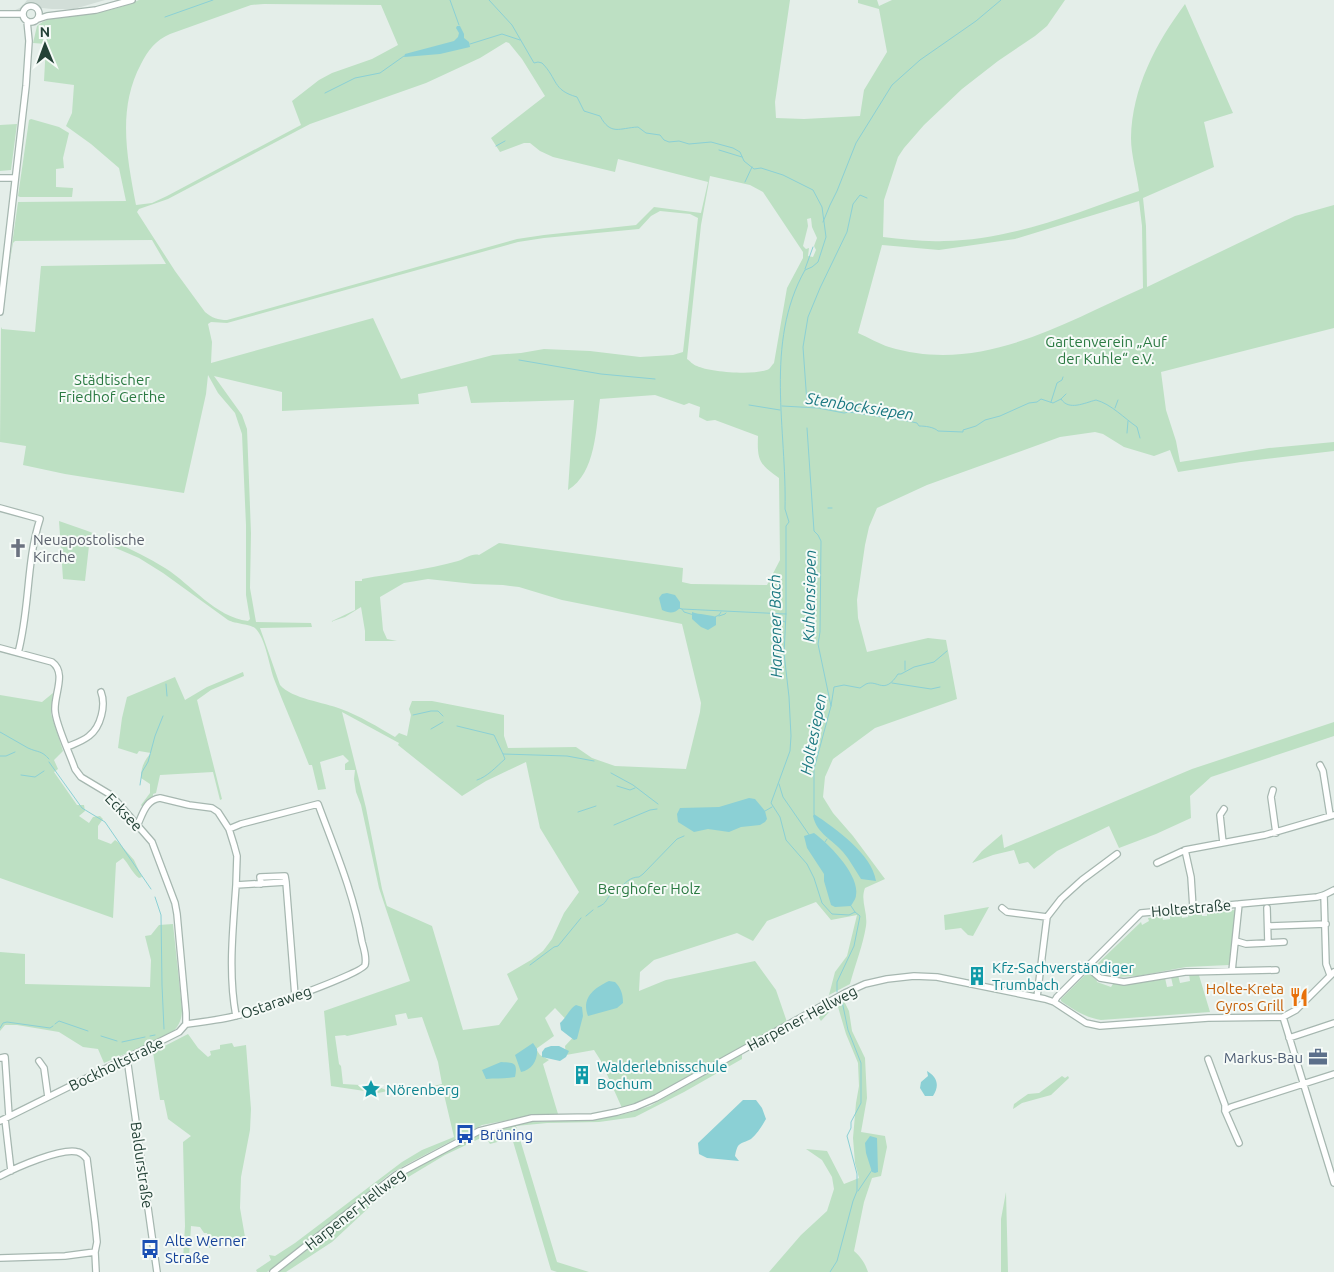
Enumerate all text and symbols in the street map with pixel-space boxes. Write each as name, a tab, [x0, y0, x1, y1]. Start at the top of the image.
north arrow	[20, 20, 70, 70]
text: N	[39, 24, 50, 40]
park label: Gartenverein „Auf der Kuhle“ e.V.	[1045, 333, 1167, 367]
park label: Städtischer Friedhof Gerthe	[58, 371, 166, 405]
water label: Stenbocksiepen	[804, 388, 915, 423]
place label: Neuapostolische Kirche	[33, 531, 145, 565]
church icon: Neuapostolische Kirche	[7, 537, 29, 559]
water label: Kuhlensiepen	[799, 550, 819, 642]
water label: Harpener Bach	[765, 574, 785, 678]
water label: Holtesiepen	[796, 692, 830, 776]
street label: Ecksee	[102, 790, 146, 834]
park label: Berghofer Holz	[598, 880, 700, 897]
street label: Holtestraße	[1150, 896, 1232, 920]
place label: Kfz-Sachverständiger Trumbach	[992, 959, 1134, 993]
building icon: Kfz-Sachverständiger Trumbach	[966, 965, 988, 987]
place label: Holte-Kreta Gyros Grill	[1206, 980, 1284, 1014]
street label: Ostaraweg	[238, 982, 314, 1022]
street label: Harpener Hellweg	[744, 982, 860, 1054]
restaurant icon: Holte-Kreta Gyros Grill	[1288, 986, 1310, 1008]
street label: Bockholtstraße	[66, 1034, 166, 1094]
office icon: Markus-Bau	[1307, 1046, 1329, 1068]
place label: Markus-Bau	[1224, 1049, 1303, 1066]
place label: Walderlebnisschule Bochum	[597, 1058, 728, 1092]
building icon: Walderlebnisschule Bochum	[571, 1064, 593, 1086]
place icon: Nörenberg	[360, 1078, 382, 1100]
place label: Nörenberg	[386, 1081, 459, 1098]
street label: Baldurstraße	[128, 1121, 156, 1209]
bus stop icon: Brüning	[454, 1123, 476, 1145]
place label: Brüning	[480, 1126, 533, 1143]
street label: Harpener Hellweg	[302, 1165, 408, 1253]
place label: Alte Werner Straße	[165, 1232, 247, 1266]
bus stop icon: Alte Werner Straße	[139, 1238, 161, 1260]

